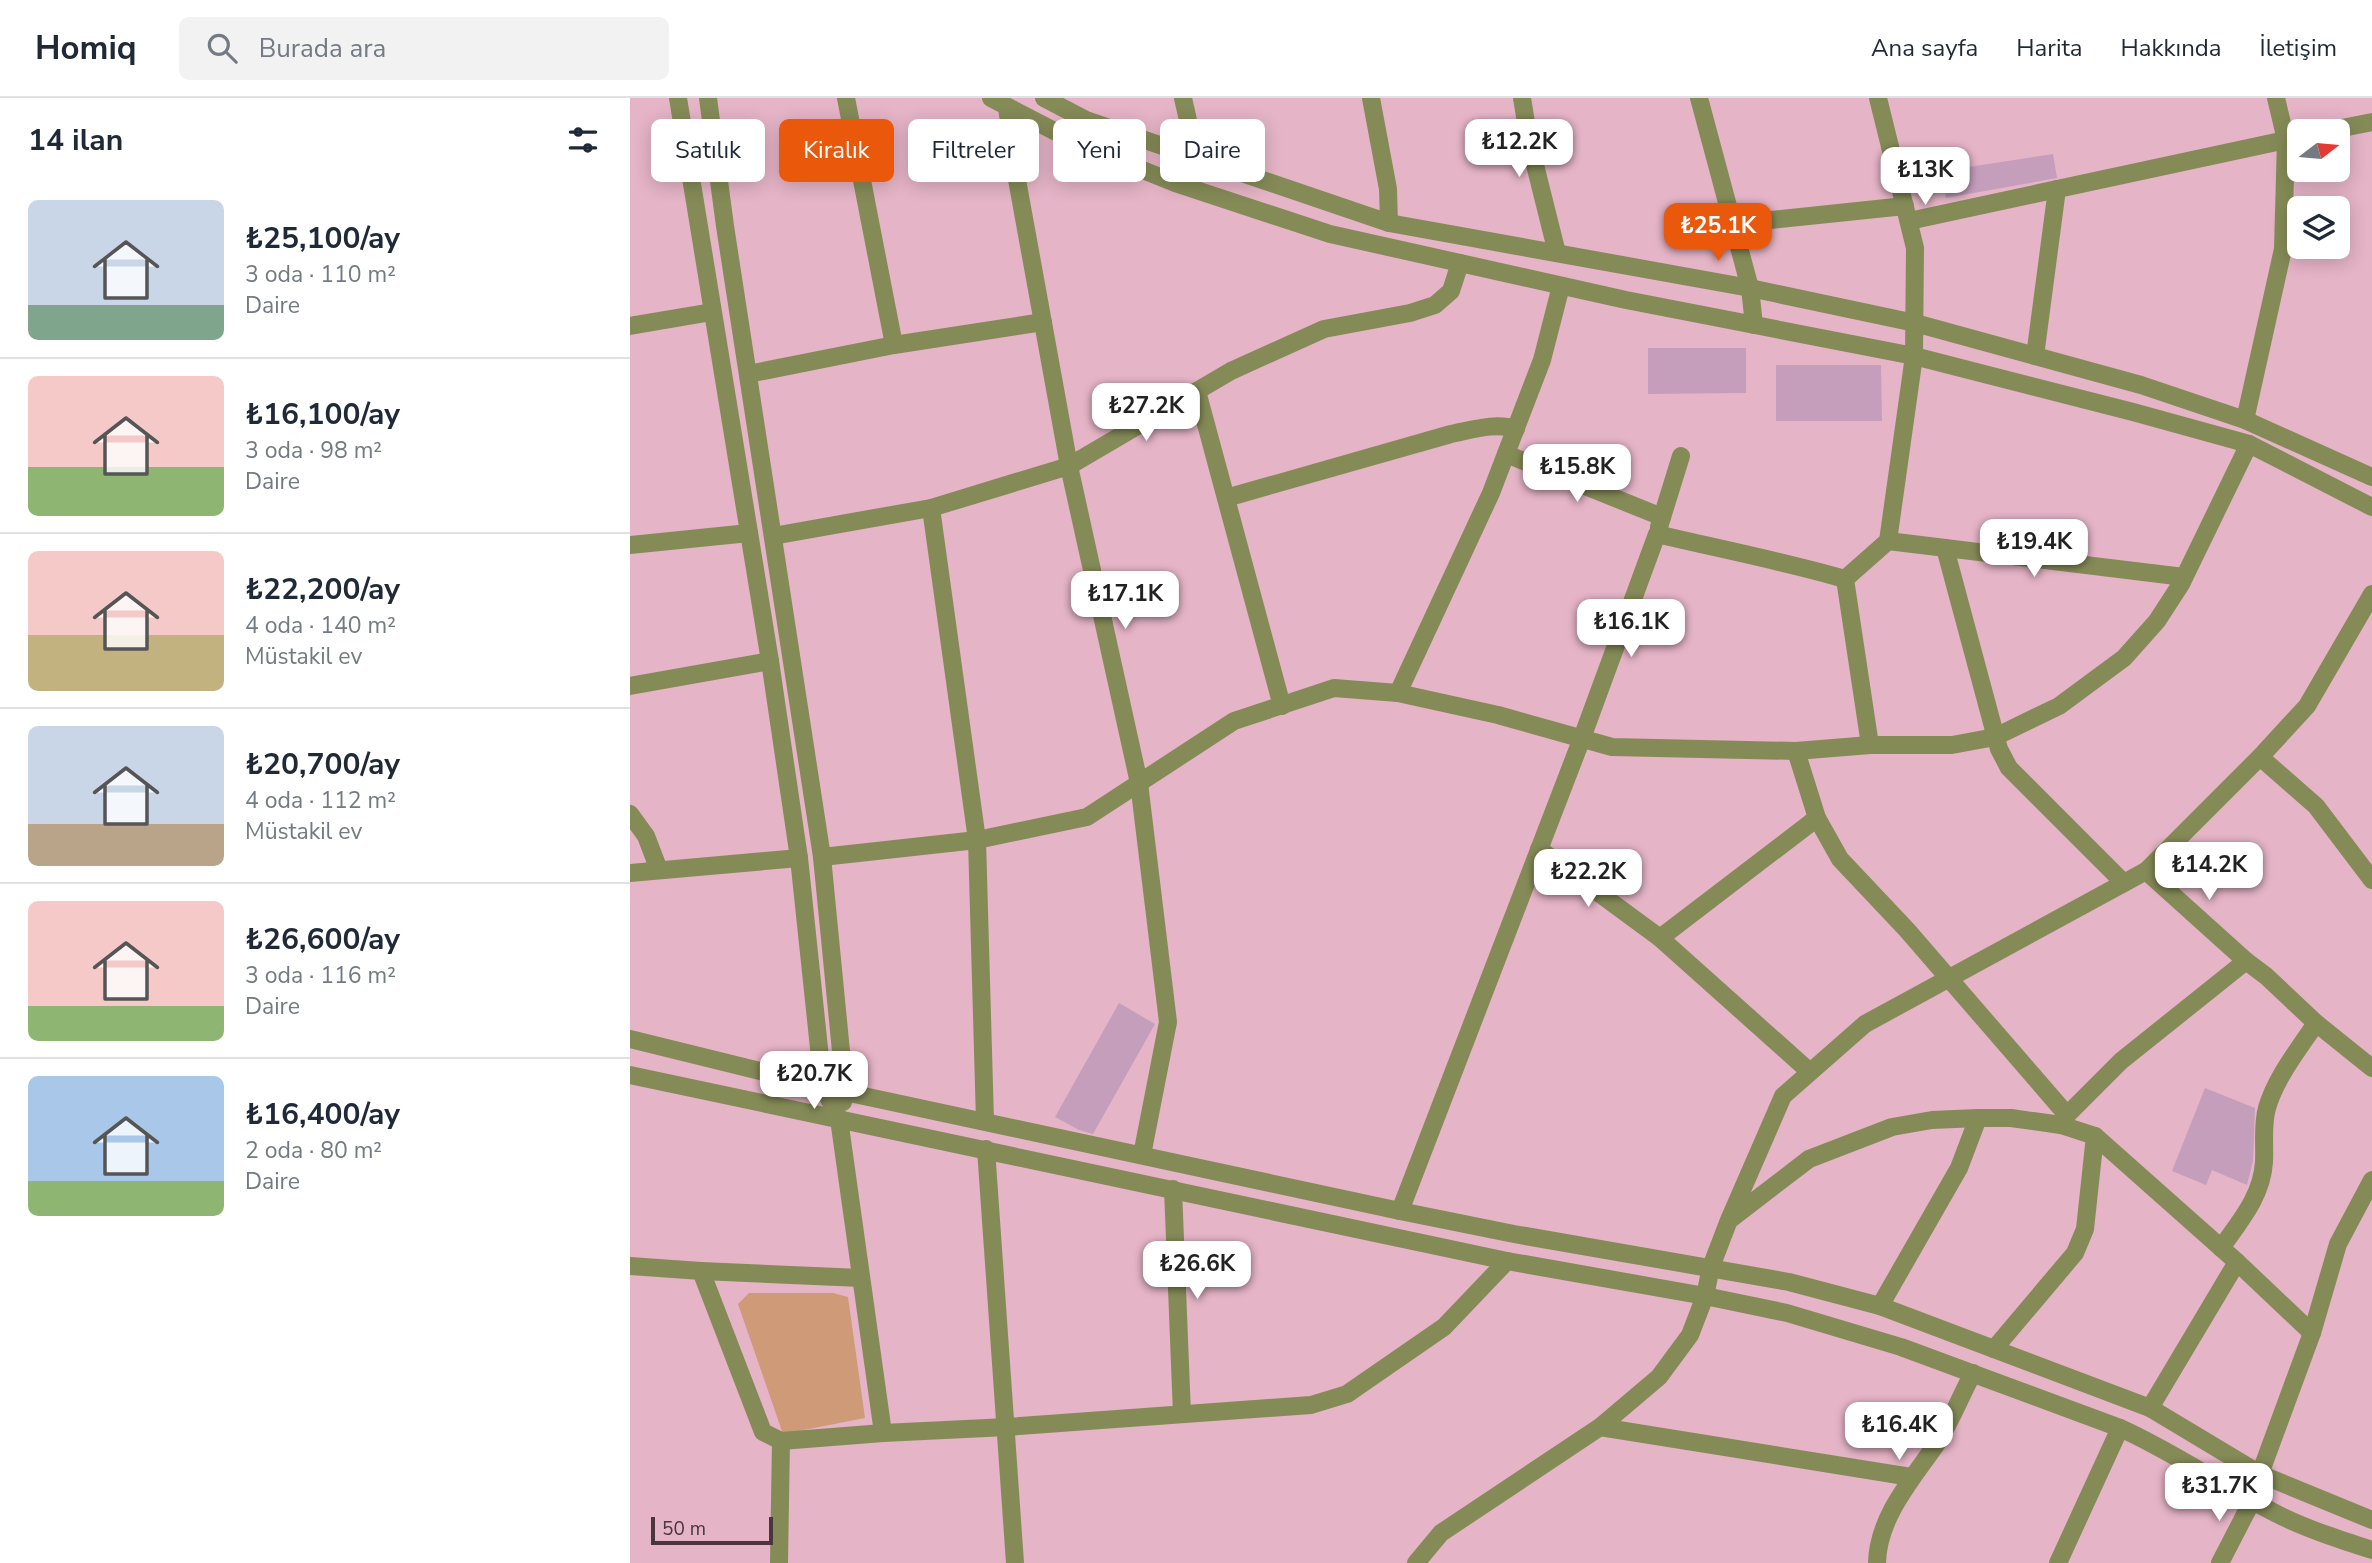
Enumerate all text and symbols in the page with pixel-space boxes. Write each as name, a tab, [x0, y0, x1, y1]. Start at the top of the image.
search box	[179, 17, 669, 80]
text: Homiq	[35, 26, 137, 71]
icon: search	[203, 29, 241, 67]
text: Burada ara	[259, 31, 386, 66]
text: Ana sayfa	[1871, 32, 1978, 64]
text: Harita	[2016, 32, 2083, 64]
text: Hakkında	[2121, 32, 2221, 64]
text: İletişim	[2259, 32, 2337, 64]
chip: Satılık	[651, 119, 765, 182]
chip: Kiralık	[779, 119, 894, 182]
chip: Filtreler	[908, 119, 1039, 182]
chip: Yeni	[1053, 119, 1146, 182]
chip: Daire	[1160, 119, 1265, 182]
north arrow	[2287, 119, 2350, 182]
map controls	[2287, 119, 2350, 259]
text: 14 ilan	[28, 120, 123, 161]
pin: ₺12.2K	[1462, 120, 1576, 179]
icon: filters	[564, 121, 602, 159]
text: ₺12.2K	[1481, 126, 1557, 157]
pin: ₺13K	[1884, 148, 1966, 207]
text: ₺13K	[1897, 154, 1953, 185]
button: layers	[2287, 196, 2350, 259]
pin: ₺25.1K	[1661, 204, 1775, 263]
text: ₺25.1K	[1680, 210, 1756, 241]
text: ₺25,100/ay	[245, 218, 400, 259]
icon: home	[84, 228, 168, 312]
text: 3 oda · 110 m²	[245, 259, 396, 290]
text: Daire	[245, 290, 300, 321]
pin: ₺27.2K	[1089, 384, 1203, 443]
text: ₺27.2K	[1108, 390, 1184, 421]
text: ₺16,100/ay	[245, 394, 400, 435]
icon: home	[84, 404, 168, 488]
text: 3 oda · 98 m²	[245, 435, 382, 466]
pin: ₺15.8K	[1520, 444, 1634, 504]
text: ₺15.8K	[1539, 451, 1615, 482]
text: Daire	[245, 466, 300, 497]
pin: ₺19.4K	[1977, 519, 2091, 579]
text: ₺19.4K	[1996, 526, 2072, 557]
text: ₺22,200/ay	[245, 569, 400, 610]
pin: ₺17.1K	[1068, 572, 1182, 631]
text: ₺17.1K	[1087, 578, 1163, 609]
icon: home	[84, 579, 168, 663]
pin: ₺16.1K	[1574, 600, 1688, 659]
text: ₺16.1K	[1593, 606, 1669, 637]
text: 4 oda · 140 m²	[245, 610, 396, 641]
text: Müstakil ev	[245, 641, 362, 672]
text: ₺20,700/ay	[245, 744, 400, 785]
icon: home	[84, 754, 168, 838]
text: 4 oda · 112 m²	[245, 785, 396, 816]
text: Müstakil ev	[245, 816, 362, 847]
pin: ₺14.2K	[2152, 842, 2266, 902]
text: ₺14.2K	[2171, 849, 2247, 880]
pin: ₺22.2K	[1531, 850, 1645, 909]
text: ₺22.2K	[1550, 856, 1626, 887]
text: ₺26,600/ay	[245, 919, 400, 960]
icon: home	[84, 929, 168, 1013]
text: 3 oda · 116 m²	[245, 960, 396, 991]
text: Daire	[245, 991, 300, 1022]
pin: ₺20.7K	[757, 1052, 871, 1111]
text: ₺20.7K	[776, 1058, 852, 1089]
text: ₺16,400/ay	[245, 1094, 400, 1135]
icon: home	[84, 1104, 168, 1188]
text: 2 oda · 80 m²	[245, 1135, 382, 1166]
text: Daire	[245, 1166, 300, 1197]
pin: ₺26.6K	[1140, 1242, 1254, 1301]
text: ₺26.6K	[1159, 1248, 1235, 1279]
pin: ₺16.4K	[1842, 1402, 1956, 1462]
text: ₺16.4K	[1861, 1409, 1937, 1440]
pin: ₺31.7K	[2162, 1464, 2276, 1523]
text: ₺31.7K	[2181, 1470, 2257, 1501]
scale bar	[651, 1514, 774, 1546]
text: 50 m	[662, 1516, 706, 1542]

